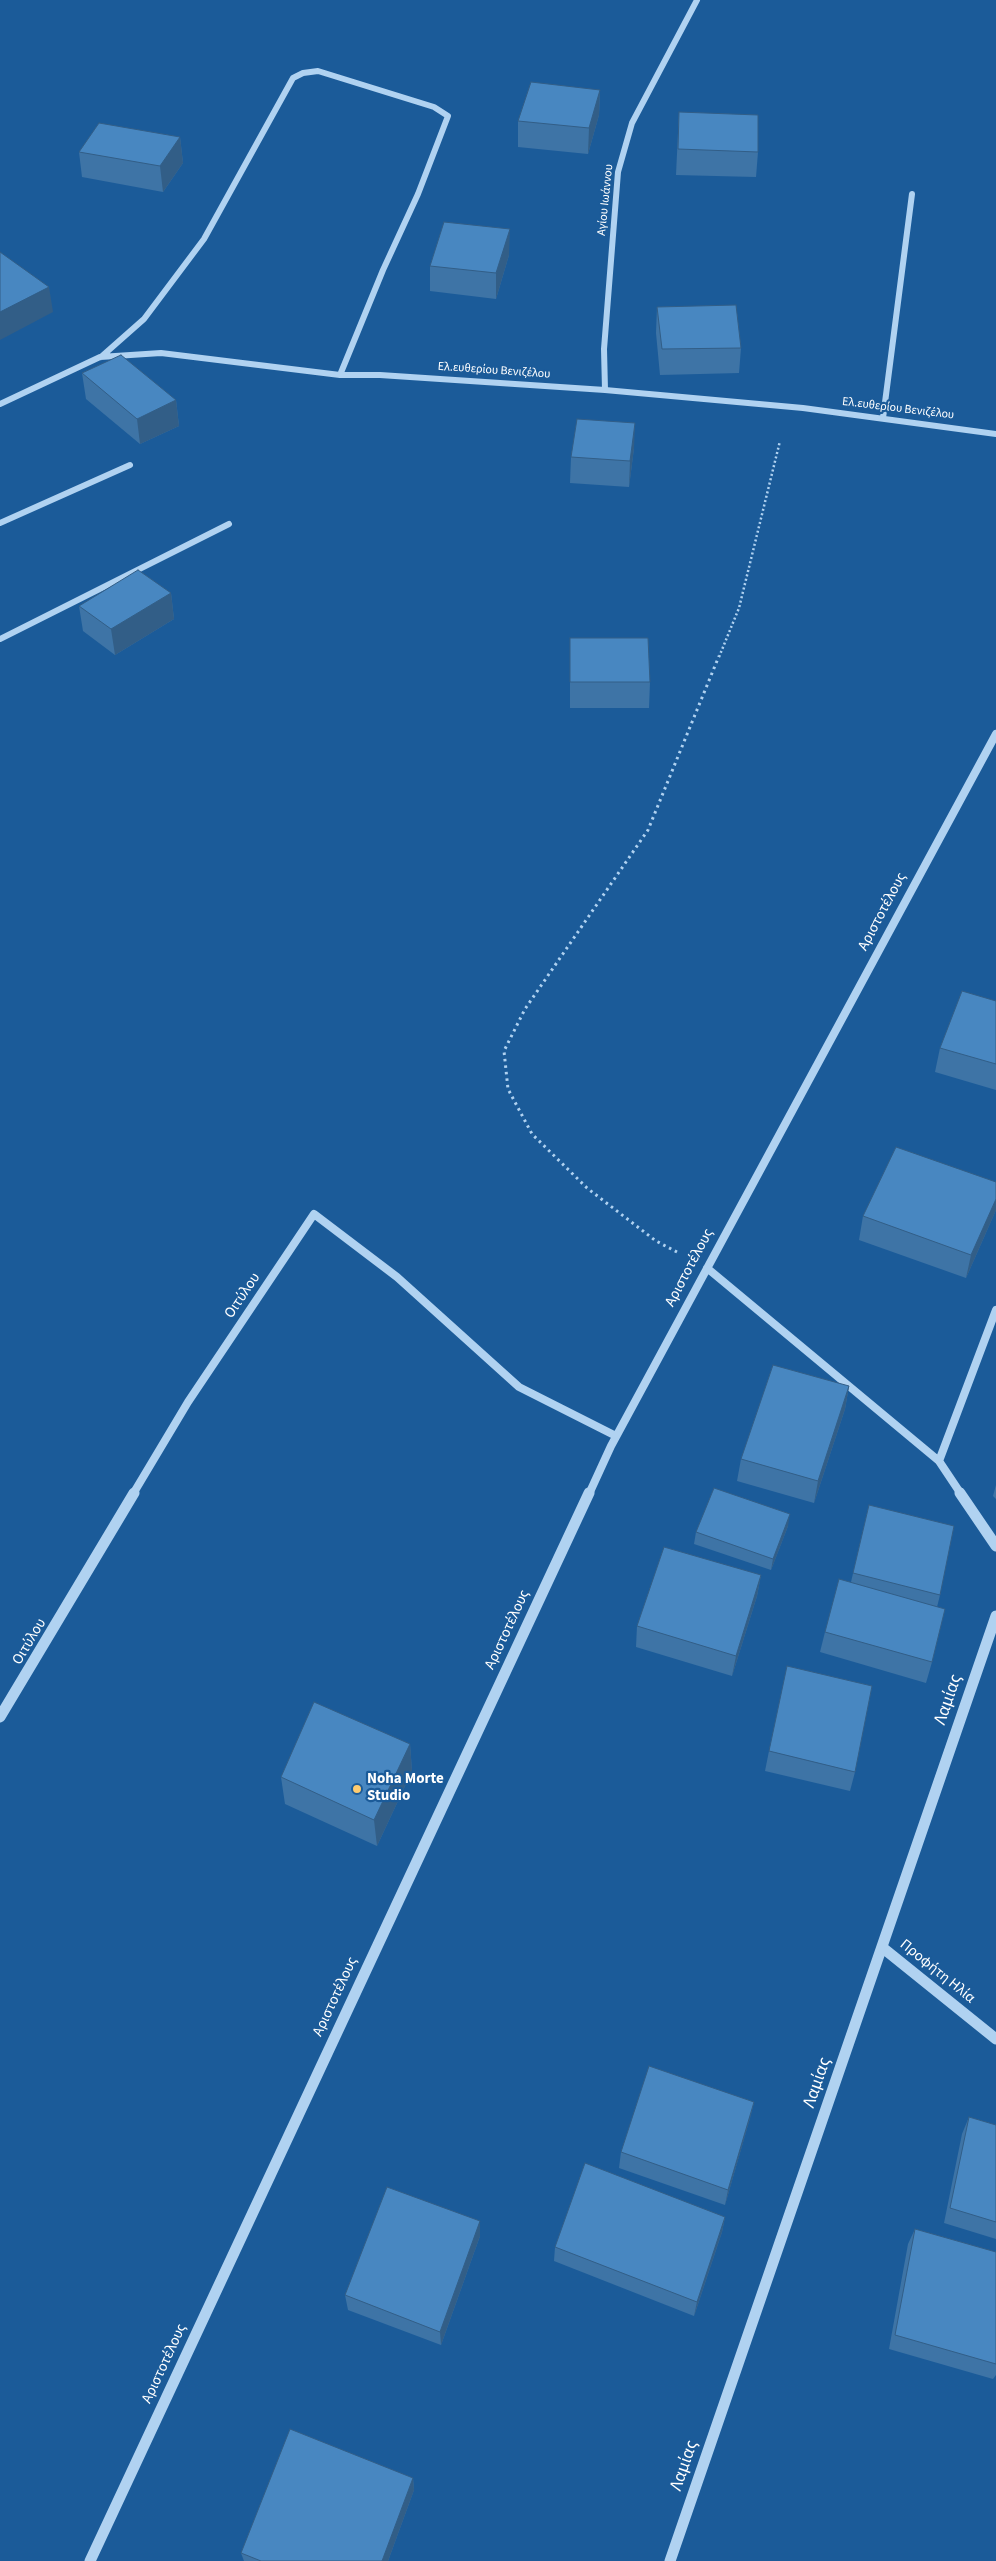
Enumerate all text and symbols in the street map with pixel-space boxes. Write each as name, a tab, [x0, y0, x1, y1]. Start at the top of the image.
street label: Αγίου Ιωάννου	[595, 163, 617, 237]
street label: Ελ.ευθερίου Βενιζέλου	[437, 360, 551, 382]
street label: Ελ.ευθερίου Βενιζέλου	[841, 395, 955, 423]
street label: Αριστοτέλους	[855, 870, 911, 954]
street label: Αριστοτέλους	[662, 1226, 718, 1310]
street label: Οιτύλου	[221, 1270, 265, 1322]
street label: Αριστοτέλους	[482, 1587, 534, 1673]
street label: Οιτύλου	[9, 1616, 51, 1668]
street label: Λαμίας	[930, 1672, 968, 1728]
place label: Noha Morte Studio	[367, 1771, 444, 1806]
marker: Noha Morte Studio	[351, 1783, 363, 1795]
street label: Προφήτη Ηλία	[896, 1936, 978, 2008]
street label: Αριστοτέλους	[310, 1954, 362, 2040]
street label: Λαμίας	[799, 2055, 837, 2111]
street label: Αριστοτέλους	[139, 2321, 191, 2407]
street label: Λαμίας	[666, 2438, 704, 2494]

